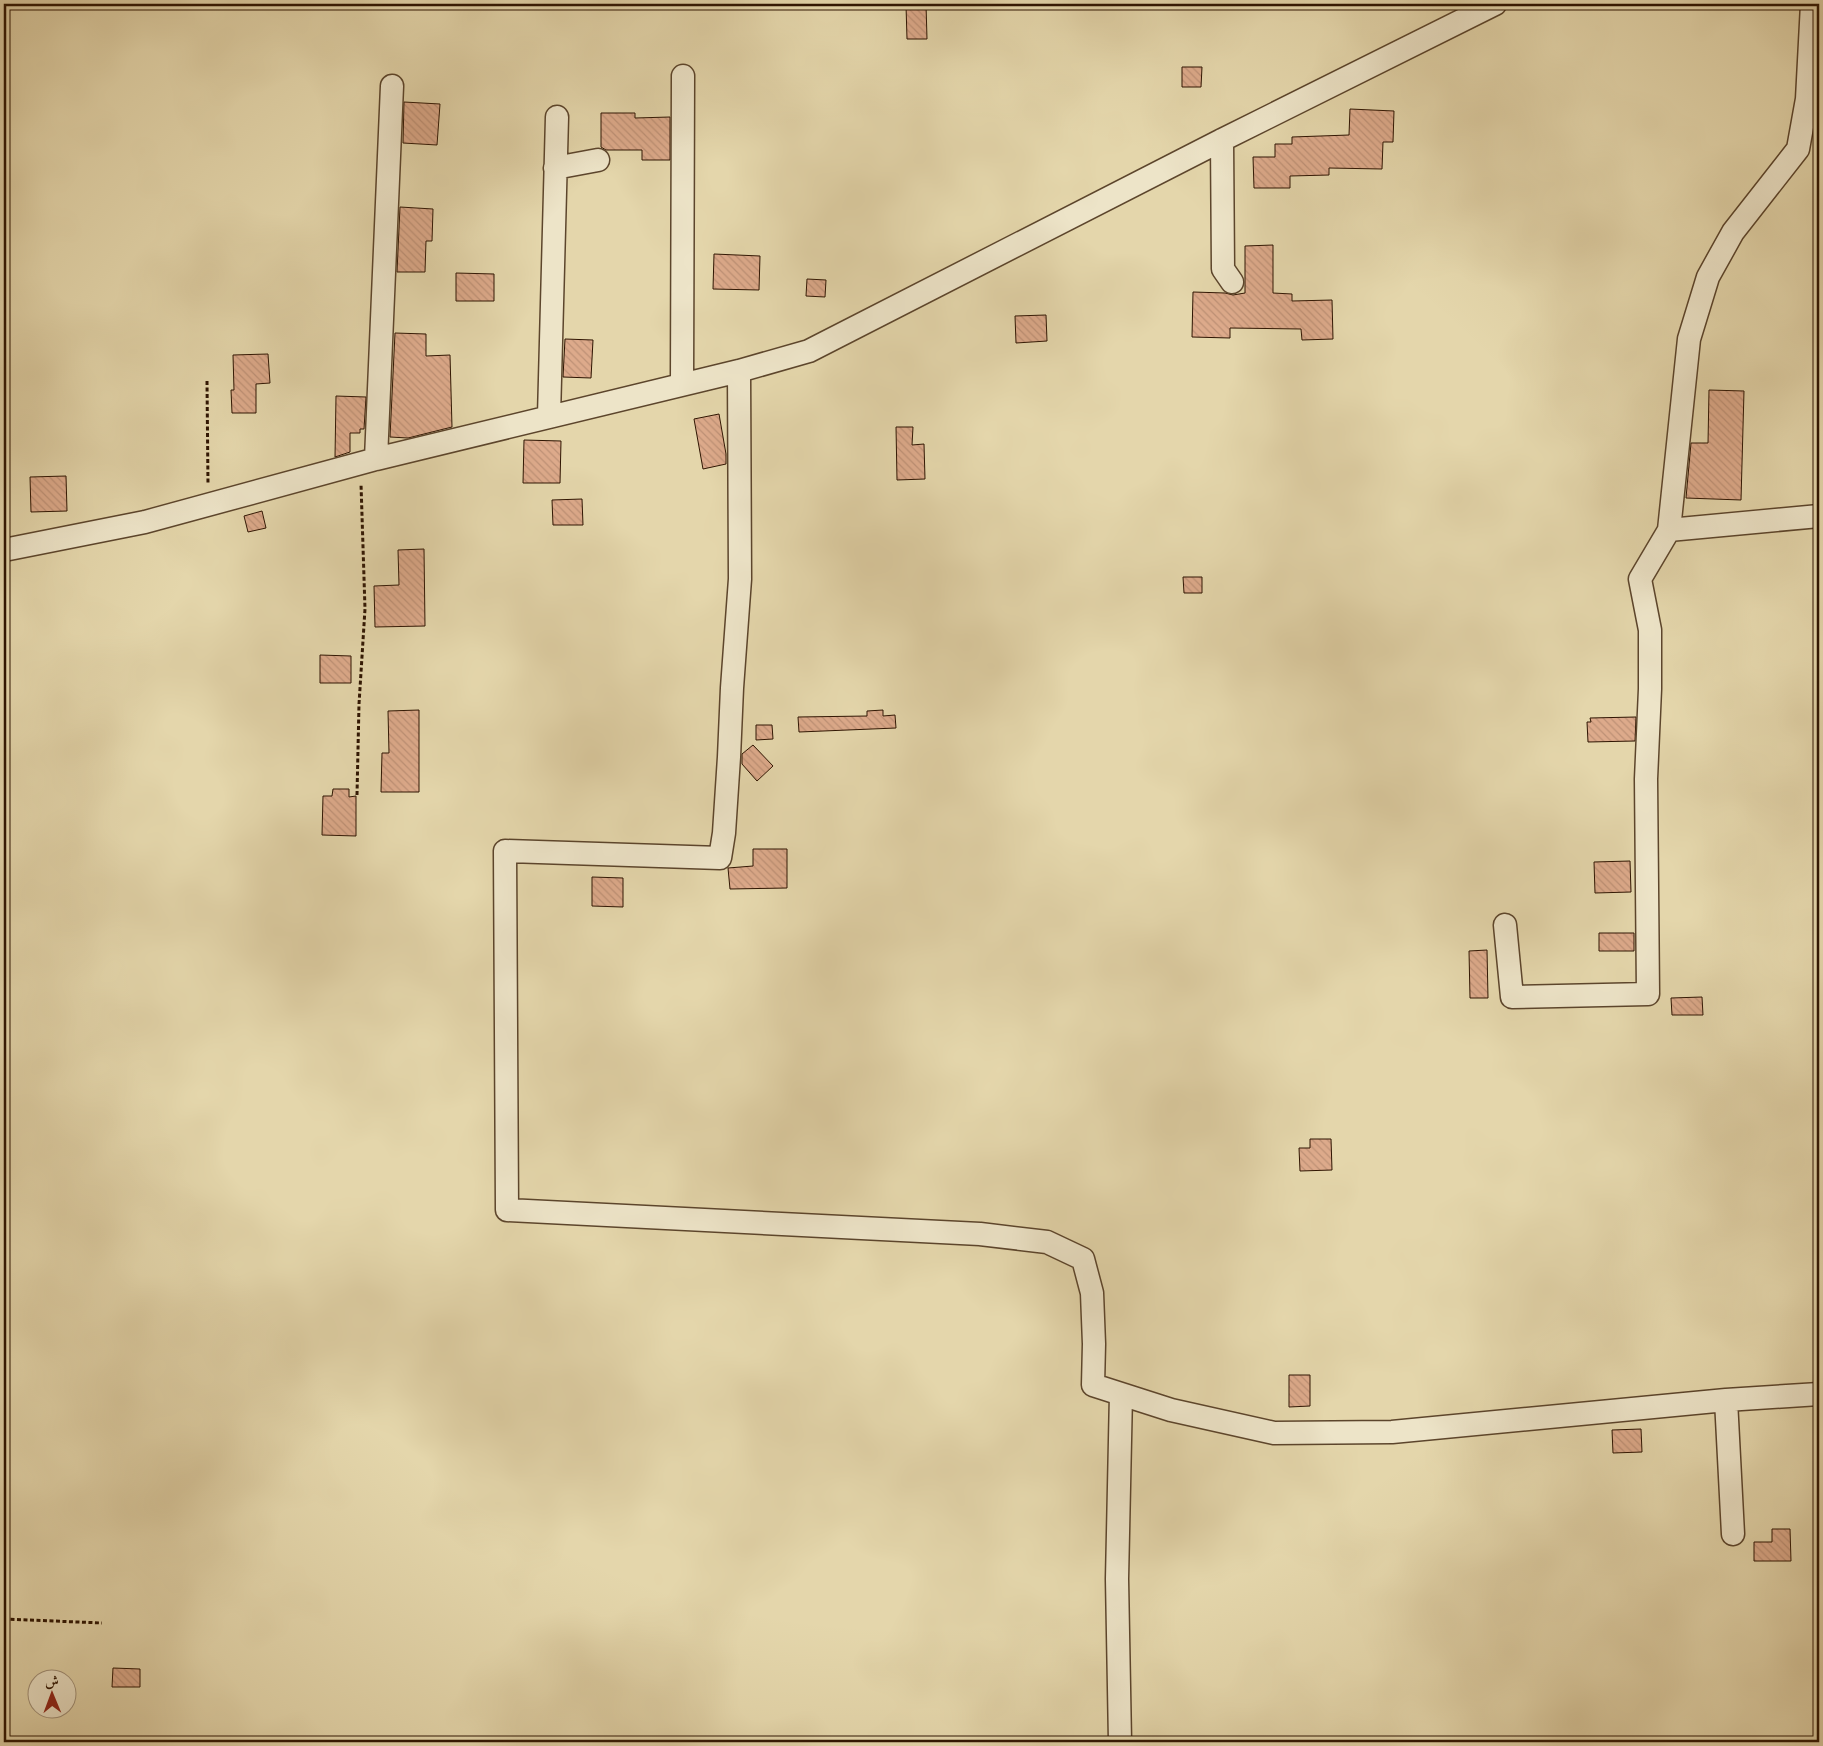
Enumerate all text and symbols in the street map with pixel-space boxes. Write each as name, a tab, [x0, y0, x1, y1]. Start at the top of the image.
north arrow	[28, 1668, 78, 1718]
text: ش	[45, 1673, 59, 1691]

